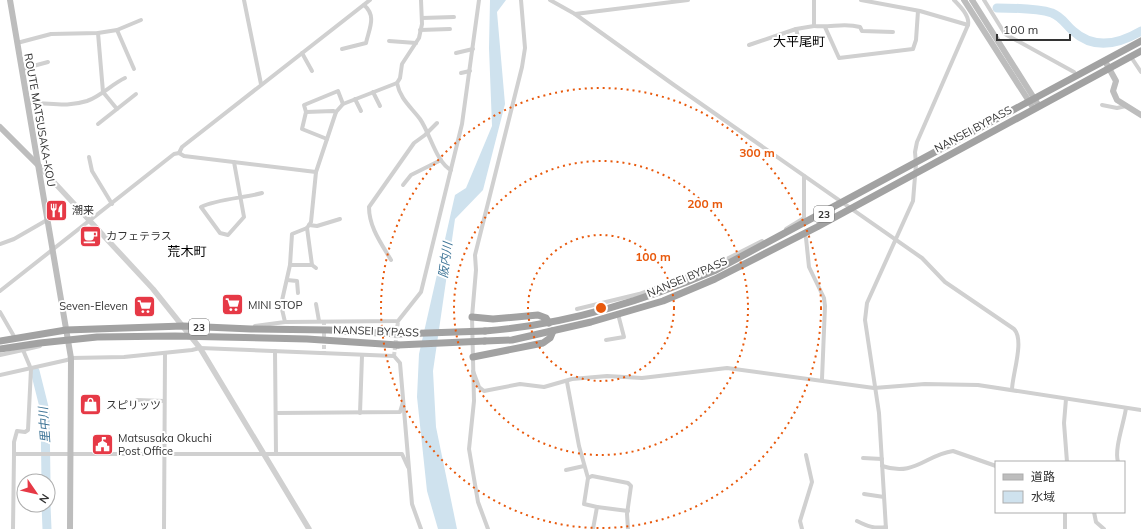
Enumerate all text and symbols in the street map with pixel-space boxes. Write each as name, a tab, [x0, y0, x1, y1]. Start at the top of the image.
scale bar	[997, 16, 1070, 42]
text: 100 m	[1003, 22, 1038, 37]
district label: 大平尾町	[773, 33, 825, 49]
street label: ROUTE MATSUSAKA-KOU	[21, 52, 59, 188]
street label: NANSEI BYPASS	[932, 103, 1014, 155]
text: 300 m	[739, 145, 775, 160]
text: 200 m	[687, 196, 723, 211]
restaurant icon: 潮来	[43, 197, 69, 223]
place label: 潮来	[72, 203, 94, 217]
road number: 23	[814, 206, 834, 222]
cafe icon: カフェテラス	[77, 223, 103, 249]
place label: カフェテラス	[106, 229, 172, 243]
water label: 阪内川	[435, 239, 455, 279]
district label: 荒木町	[167, 243, 207, 259]
text: 100 m	[635, 249, 671, 264]
street label: NANSEI BYPASS	[645, 254, 729, 300]
supermarket icon: MINI STOP	[220, 292, 246, 318]
supermarket icon: Seven-Eleven	[131, 293, 157, 319]
place label: MINI STOP	[248, 298, 303, 312]
place label: Seven-Eleven	[59, 299, 128, 313]
centre of rings	[594, 301, 608, 315]
road number: 23	[189, 319, 209, 335]
street label: NANSEI BYPASS	[333, 323, 419, 339]
shop icon: スピリッツ	[78, 392, 104, 418]
place label: スピリッツ	[106, 398, 161, 412]
water label: 里中川	[35, 405, 53, 443]
public building icon: Matsusaka Okuchi Post Office	[90, 431, 116, 457]
place label: Matsusaka Okuchi Post Office	[118, 431, 212, 458]
legend	[995, 461, 1125, 513]
text: 道路	[1031, 469, 1055, 484]
north arrow	[16, 473, 56, 513]
text: 水域	[1031, 489, 1055, 504]
text: N	[36, 491, 52, 506]

